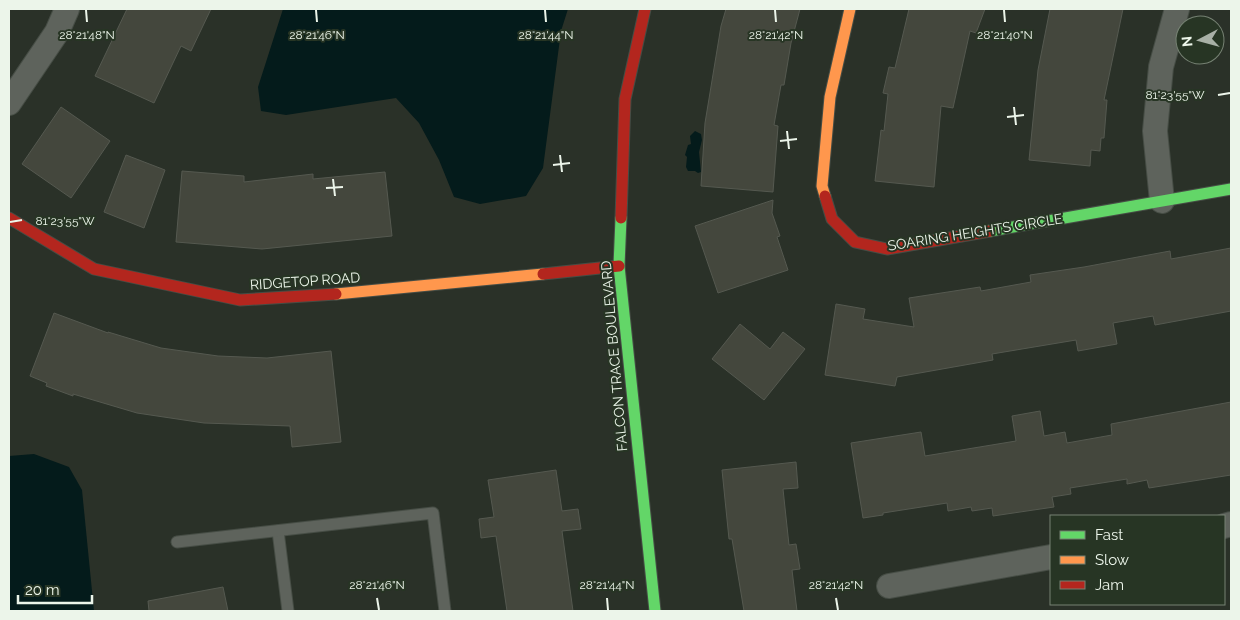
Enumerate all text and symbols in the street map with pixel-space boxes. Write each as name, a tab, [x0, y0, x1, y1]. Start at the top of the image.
north arrow	[1175, 15, 1225, 65]
text: 28°21'48"N	[59, 28, 115, 42]
text: 28°21'46"N	[289, 28, 345, 42]
text: 28°21'44"N	[519, 28, 573, 42]
text: 28°21'42"N	[749, 28, 803, 42]
text: 28°21'40"N	[977, 28, 1033, 42]
text: N	[1179, 35, 1196, 48]
text: 81°23'55"W	[1145, 88, 1205, 102]
street label: SOARING HEIGHTS CIRCLE	[886, 210, 1064, 254]
text: 81°23'55"W	[35, 214, 95, 228]
street label: FALCON TRACE BOULEVARD	[598, 260, 630, 452]
street label: RIDGETOP ROAD	[249, 269, 361, 293]
legend	[1050, 515, 1225, 605]
text: Fast	[1095, 526, 1123, 544]
text: Slow	[1095, 551, 1129, 569]
scale bar	[18, 572, 91, 604]
text: Jam	[1095, 576, 1124, 594]
text: 28°21'46"N	[349, 578, 405, 592]
text: 28°21'44"N	[580, 578, 634, 592]
text: 28°21'42"N	[809, 578, 863, 592]
text: 20 m	[25, 581, 60, 599]

